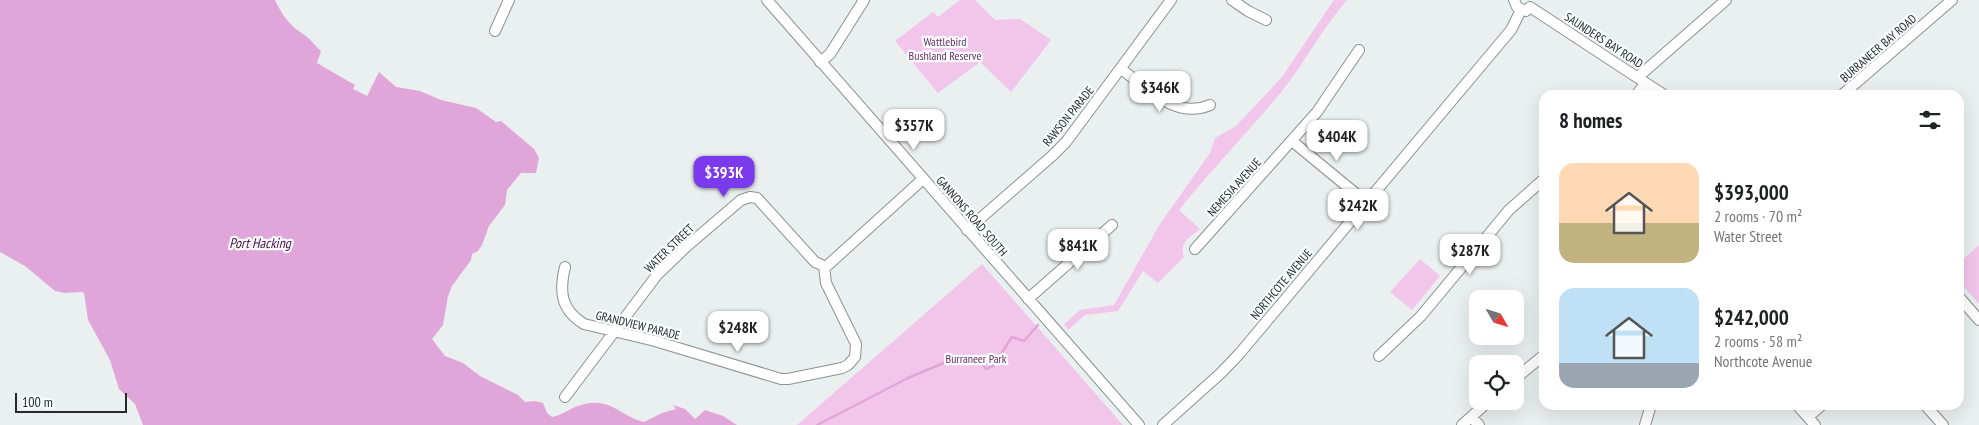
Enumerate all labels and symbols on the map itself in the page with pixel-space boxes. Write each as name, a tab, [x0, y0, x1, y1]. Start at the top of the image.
street label: SAUNDERS BAY ROAD	[1562, 9, 1646, 71]
street label: BURRANEER BAY ROAD	[1837, 11, 1919, 85]
park label: Wattlebird Bushland Reserve	[909, 34, 982, 63]
pin: $346K	[1125, 70, 1195, 113]
street label: RAWSON PARADE	[1039, 83, 1097, 149]
pin: $357K	[879, 108, 949, 151]
pin: $404K	[1302, 120, 1372, 162]
street label: NEMESIA AVENUE	[1204, 155, 1264, 219]
pin: $393K	[689, 156, 759, 198]
street label: GANNONS ROAD SOUTH	[933, 173, 1011, 259]
pin: $242K	[1323, 188, 1393, 231]
street label: WATER STREET	[641, 220, 698, 275]
pin: $841K	[1043, 228, 1113, 271]
water label: Port Hacking	[229, 234, 292, 252]
pin: $287K	[1435, 234, 1505, 276]
street label: NORTHCOTE AVENUE	[1247, 246, 1315, 322]
north arrow	[1469, 290, 1524, 345]
street label: GRANDVIEW PARADE	[594, 307, 682, 343]
pin: $248K	[703, 310, 773, 353]
park label: Burraneer Park	[946, 351, 1007, 366]
scale bar	[15, 390, 128, 413]

